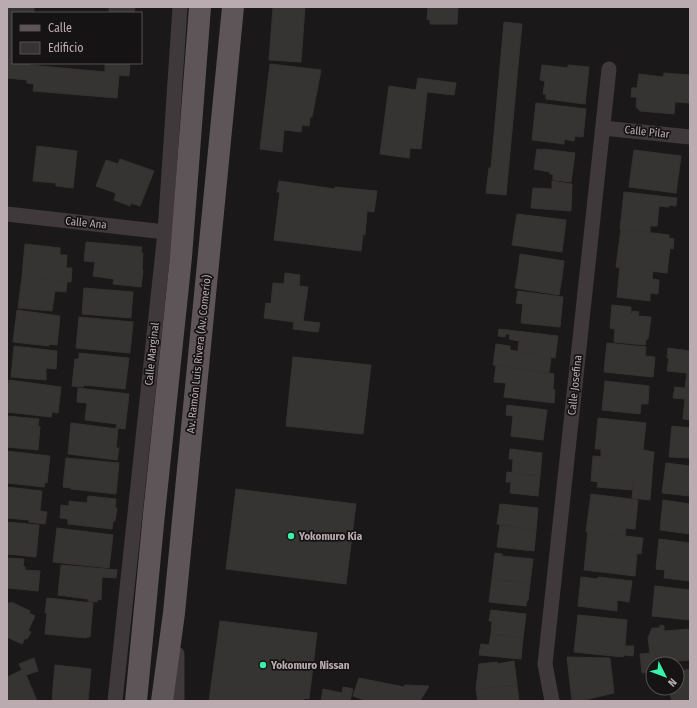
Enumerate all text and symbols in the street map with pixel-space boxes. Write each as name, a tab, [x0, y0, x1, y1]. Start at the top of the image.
legend	[12, 12, 142, 64]
text: Calle	[48, 21, 72, 35]
text: Edificio	[48, 41, 84, 55]
street label: Calle Pilar	[624, 123, 670, 141]
street label: Calle Ana	[65, 214, 107, 232]
street label: Av. Ramón Luis Rivera (Av. Comerío)	[184, 274, 214, 434]
street label: Calle Marginal	[142, 322, 162, 386]
street label: Calle Josefina	[565, 354, 585, 416]
place label: Yokomuro Kia	[298, 530, 363, 543]
marker: Yokomuro Kia	[286, 531, 296, 541]
north arrow	[645, 656, 685, 696]
place label: Yokomuro Nissan	[270, 659, 350, 672]
marker: Yokomuro Nissan	[258, 660, 268, 670]
text: N	[665, 676, 679, 689]

